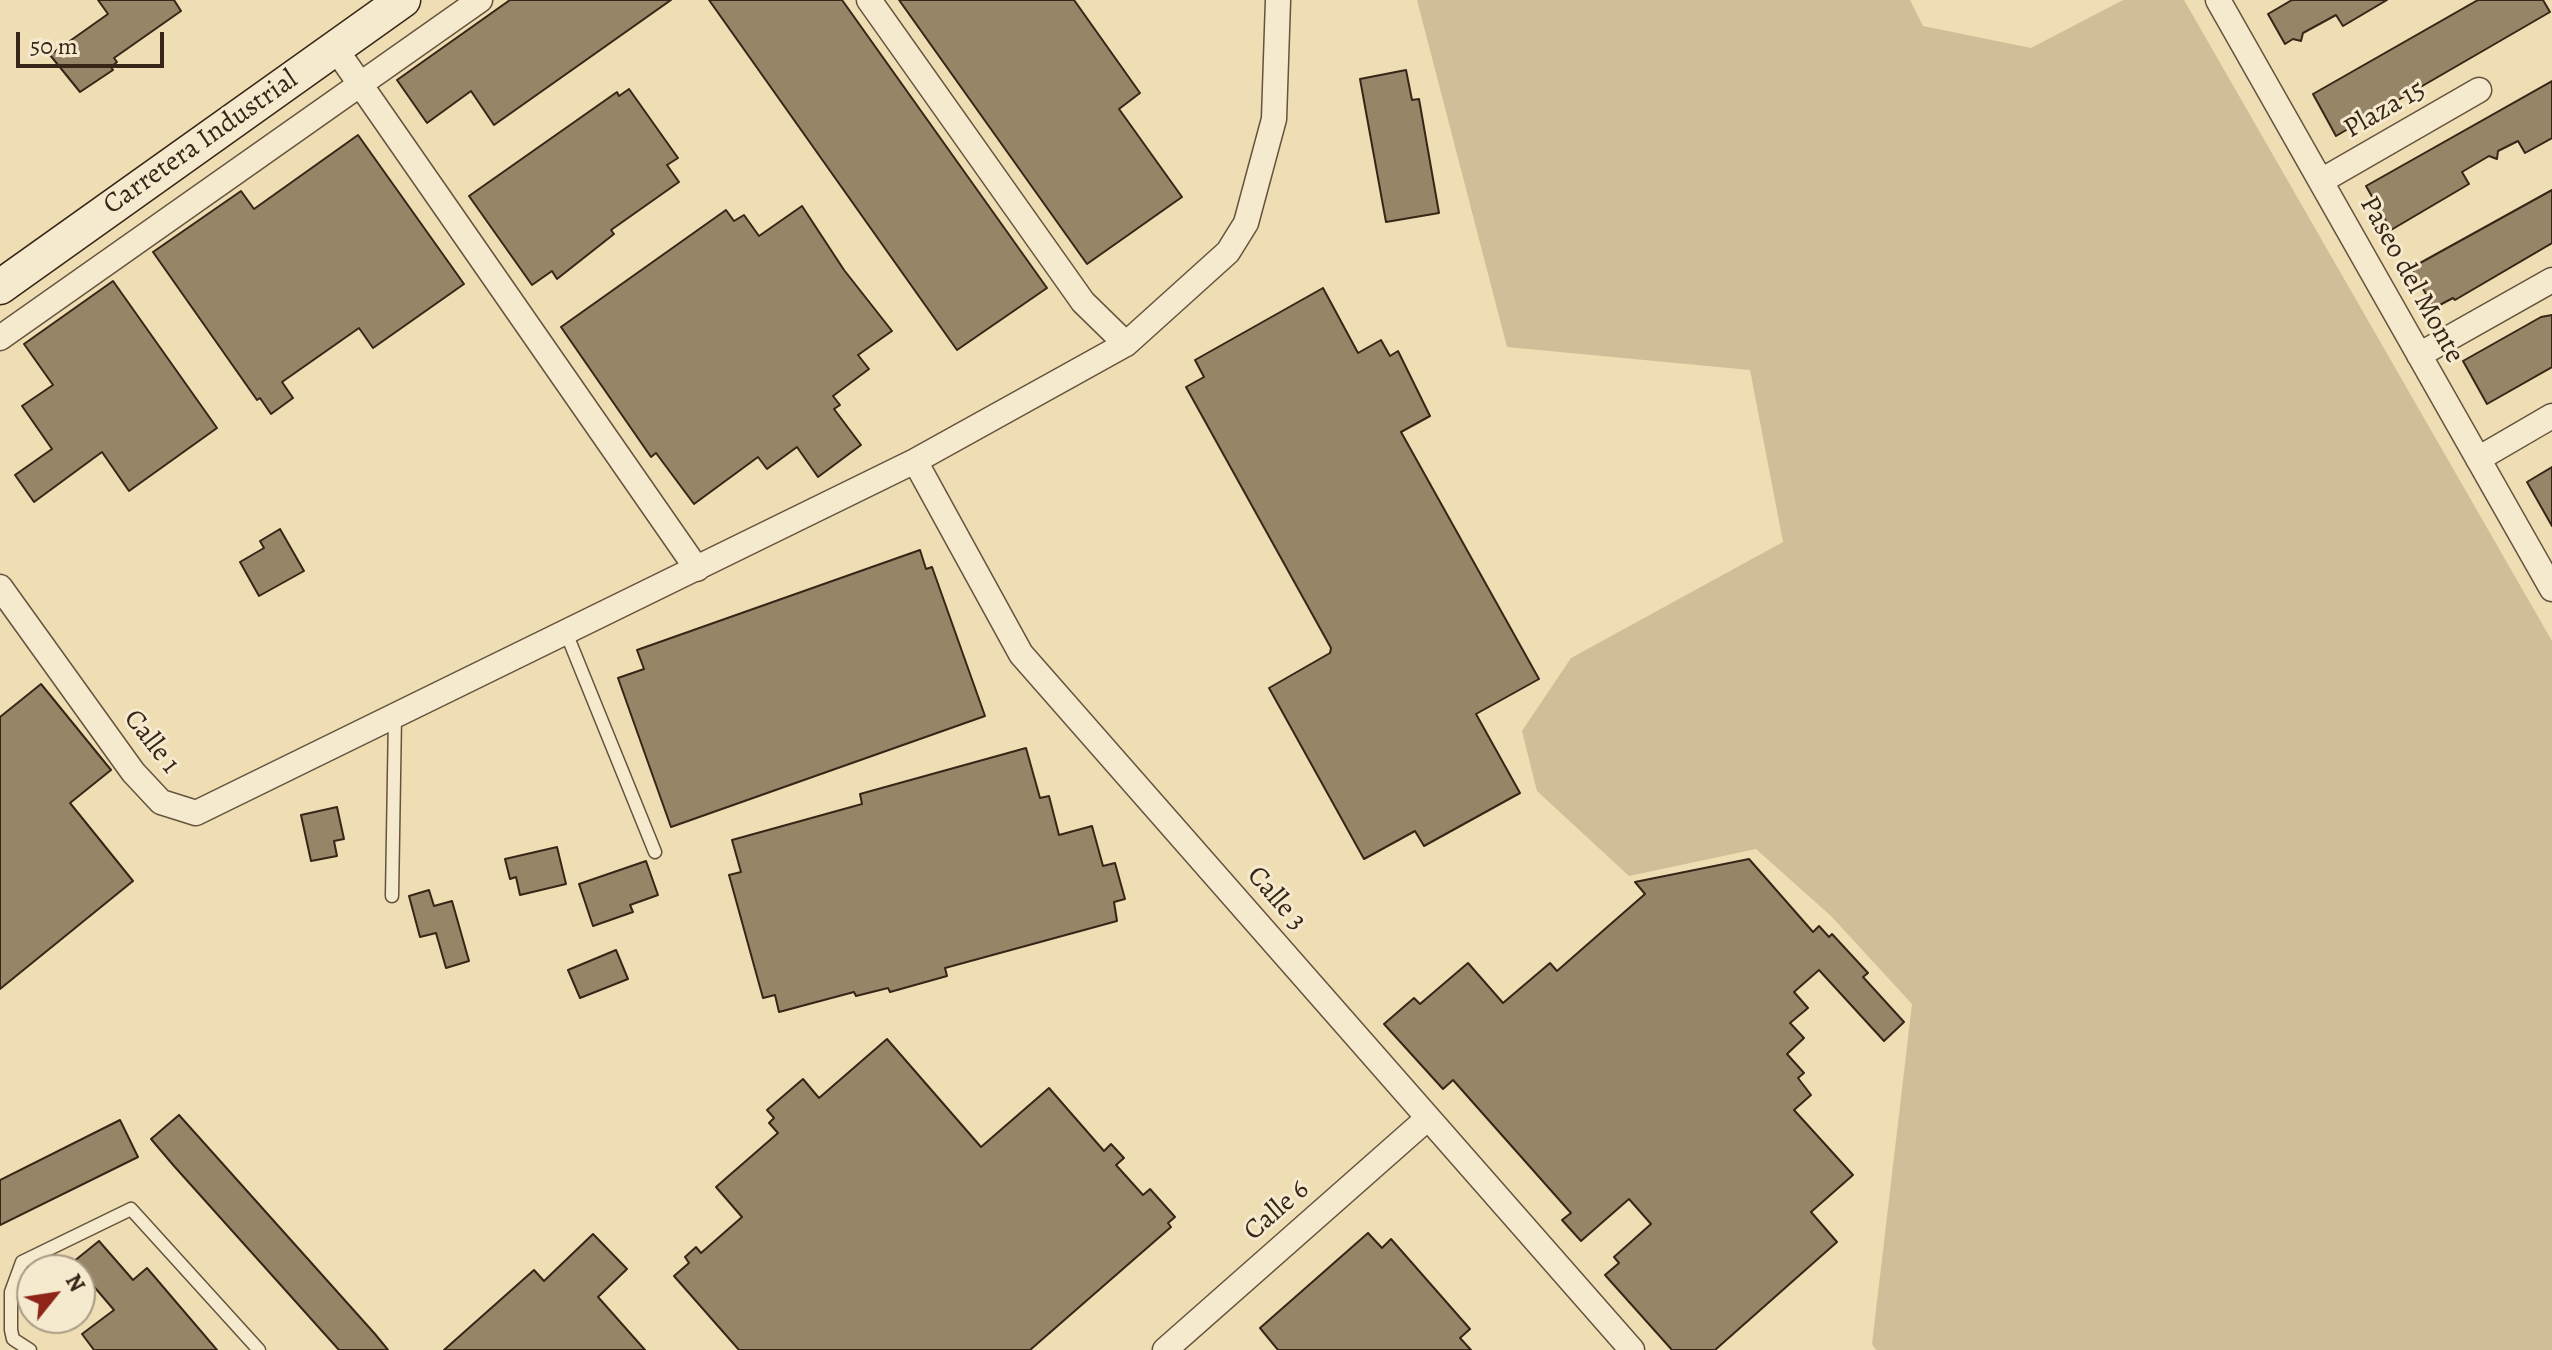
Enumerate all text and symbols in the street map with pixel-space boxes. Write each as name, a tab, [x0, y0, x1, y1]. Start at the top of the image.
scale bar	[20, 16, 168, 66]
text: 50 m	[30, 30, 78, 62]
street label: Carretera Industrial	[97, 63, 305, 223]
street label: Plaza 15	[2338, 73, 2432, 147]
street label: Paseo del Monte	[2351, 191, 2471, 369]
street label: Calle 1	[116, 703, 186, 781]
street label: Calle 3	[1239, 860, 1313, 938]
street label: Calle 6	[1238, 1174, 1316, 1248]
north arrow	[16, 1254, 96, 1334]
text: N	[58, 1269, 92, 1297]

